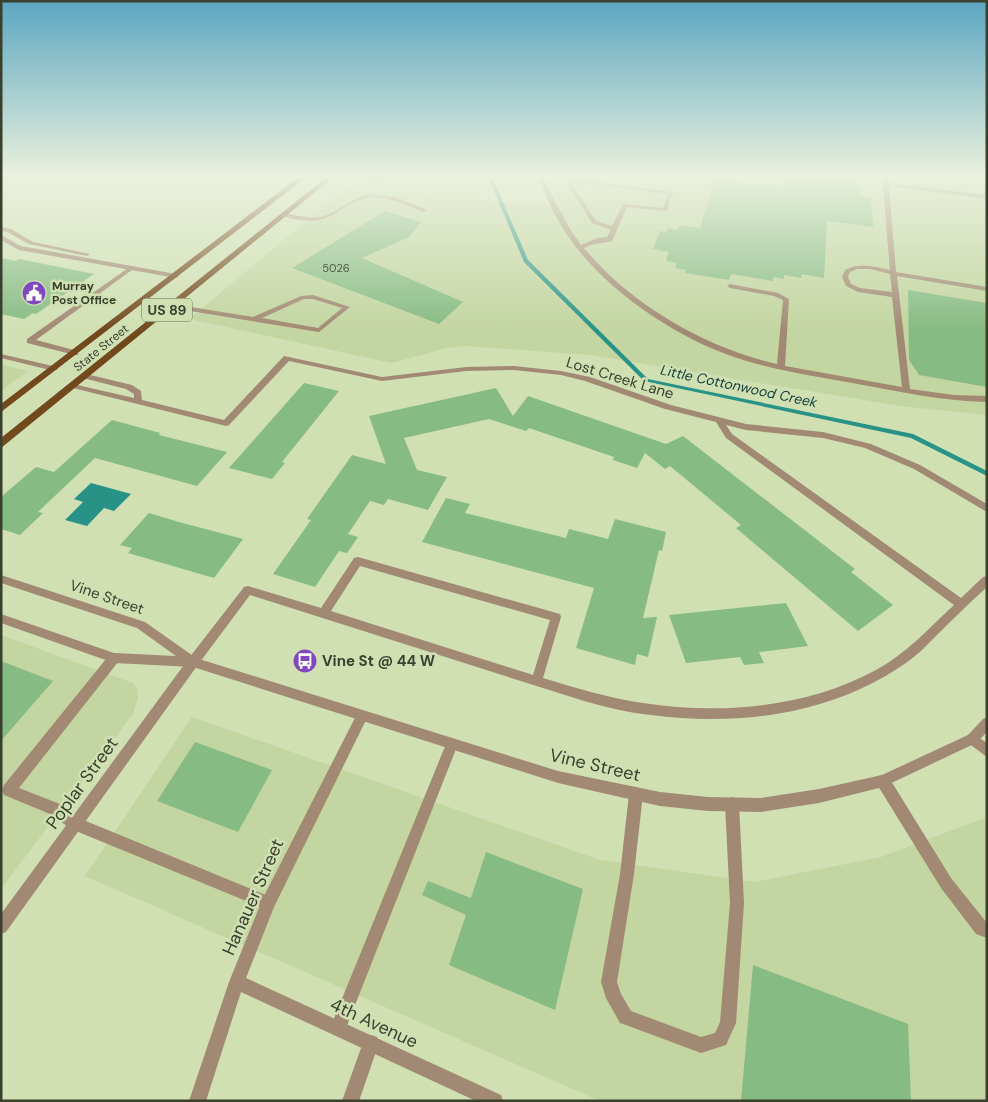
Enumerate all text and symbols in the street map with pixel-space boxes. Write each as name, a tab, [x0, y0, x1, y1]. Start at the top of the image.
house number: 5026	[322, 261, 350, 275]
place label: Murray Post Office	[52, 278, 116, 308]
public building icon: Murray Post Office	[21, 280, 47, 306]
road number: US 89	[142, 298, 192, 322]
street label: State Street	[70, 321, 132, 375]
street label: Lost Creek Lane	[564, 352, 676, 404]
water label: Little Cottonwood Creek	[659, 361, 820, 412]
street label: Vine Street	[67, 575, 147, 619]
bus stop icon: Vine St @ 44 W	[292, 648, 318, 674]
place label: Vine St @ 44 W	[322, 651, 435, 671]
street label: Poplar Street	[41, 732, 123, 834]
street label: Vine Street	[547, 743, 643, 787]
street label: Hanauer Street	[217, 835, 289, 959]
street label: 4th Avenue	[326, 992, 422, 1054]

